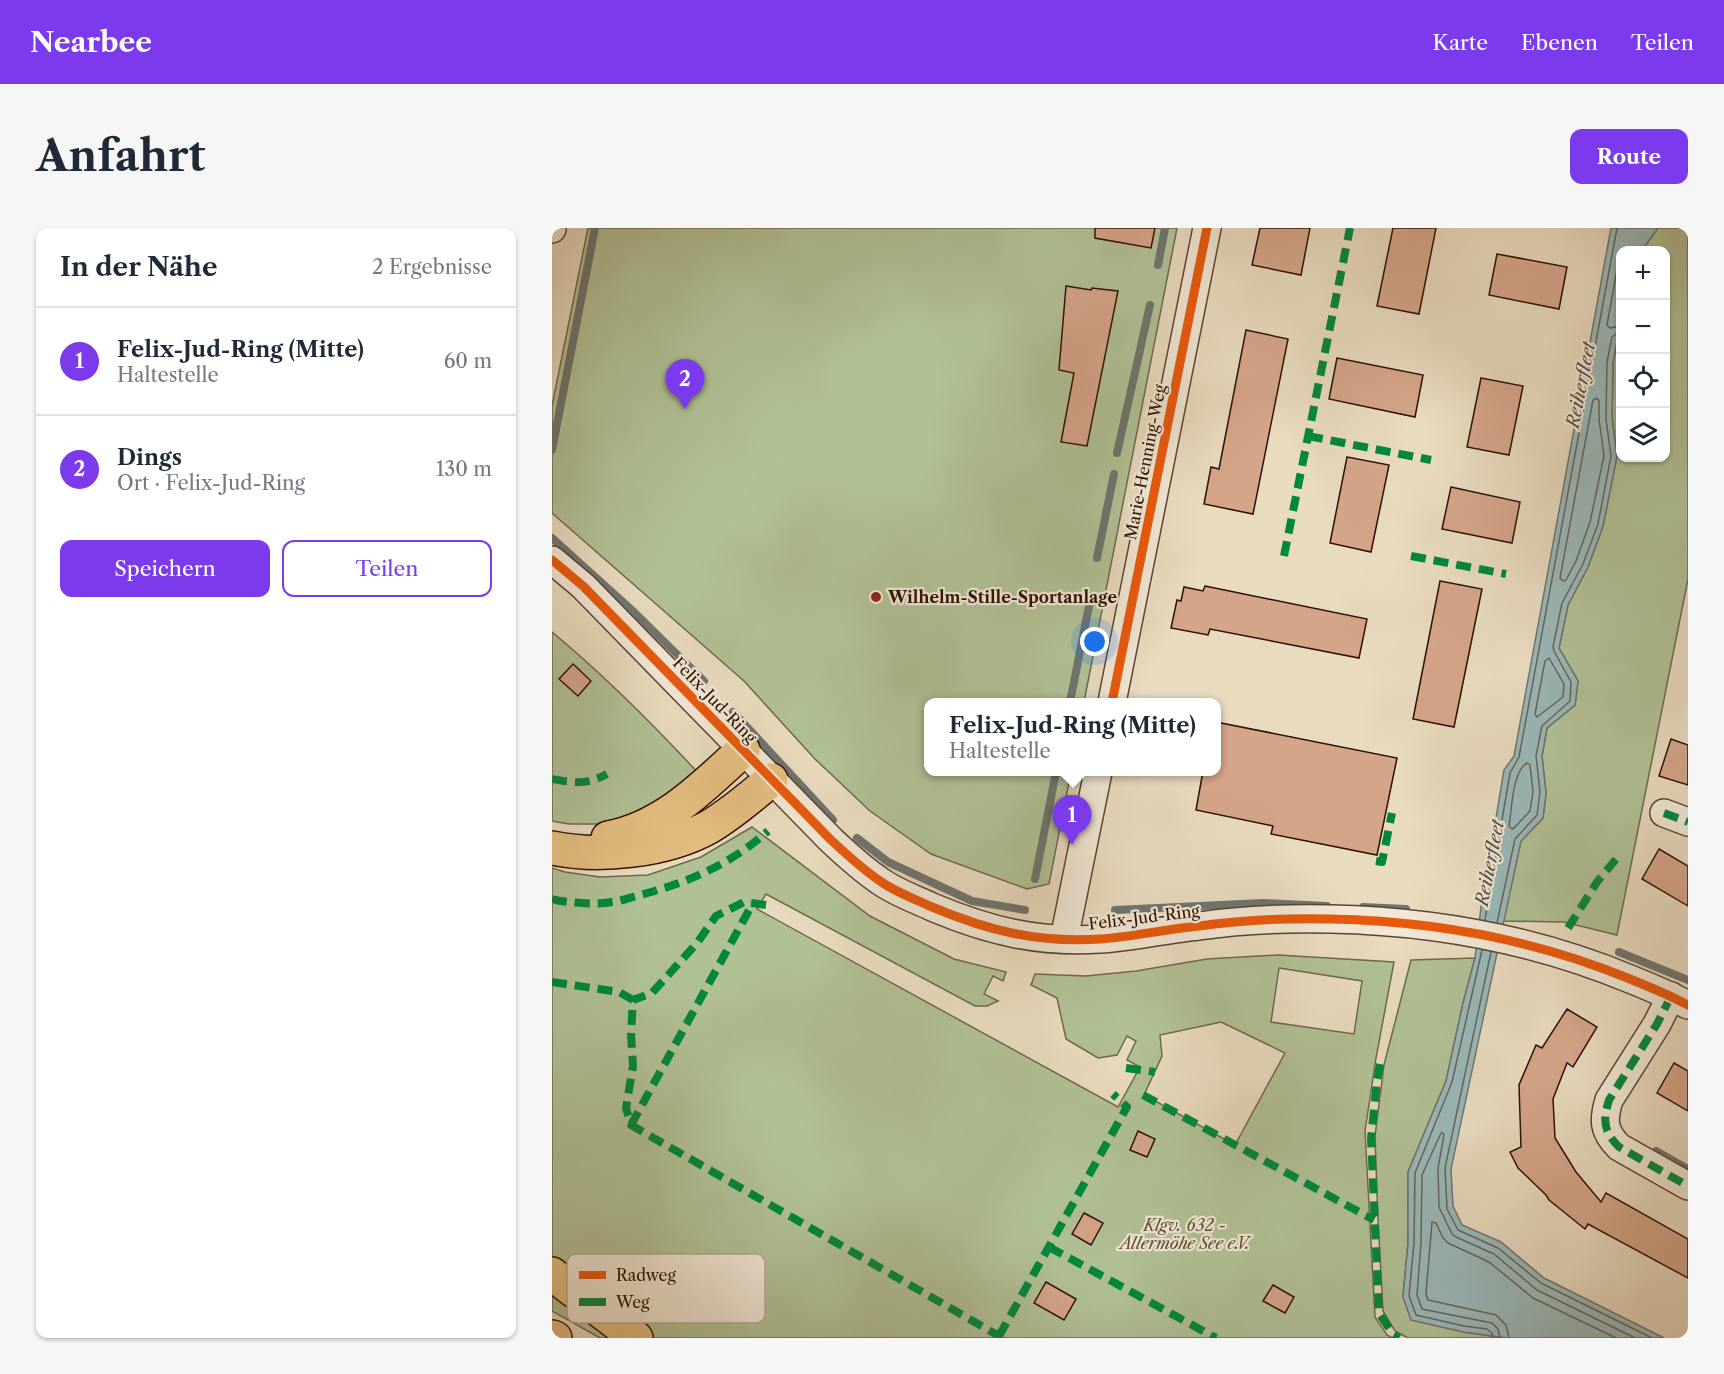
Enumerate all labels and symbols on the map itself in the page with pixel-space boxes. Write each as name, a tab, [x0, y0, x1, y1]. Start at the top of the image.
water label: Reiherfleet	[1562, 339, 1600, 432]
pin: 2	[666, 360, 704, 409]
street label: Marie-Henning-Weg	[1120, 382, 1170, 541]
place label: Wilhelm-Stille-Sportanlage	[887, 587, 1117, 607]
marker: Wilhelm-Stille-Sportanlage	[869, 590, 883, 604]
your location	[1080, 627, 1109, 656]
street label: Felix-Jud-Ring	[669, 653, 761, 748]
pin: 1	[1052, 796, 1092, 845]
water label: Reiherfleet	[1471, 817, 1509, 910]
street label: Felix-Jud-Ring	[1087, 900, 1201, 934]
park label: Klgv. 632 - Allermöhe See e.V.	[1117, 1215, 1252, 1253]
legend	[567, 1254, 765, 1323]
text: Radweg	[616, 1265, 676, 1285]
text: Weg	[615, 1292, 650, 1312]

